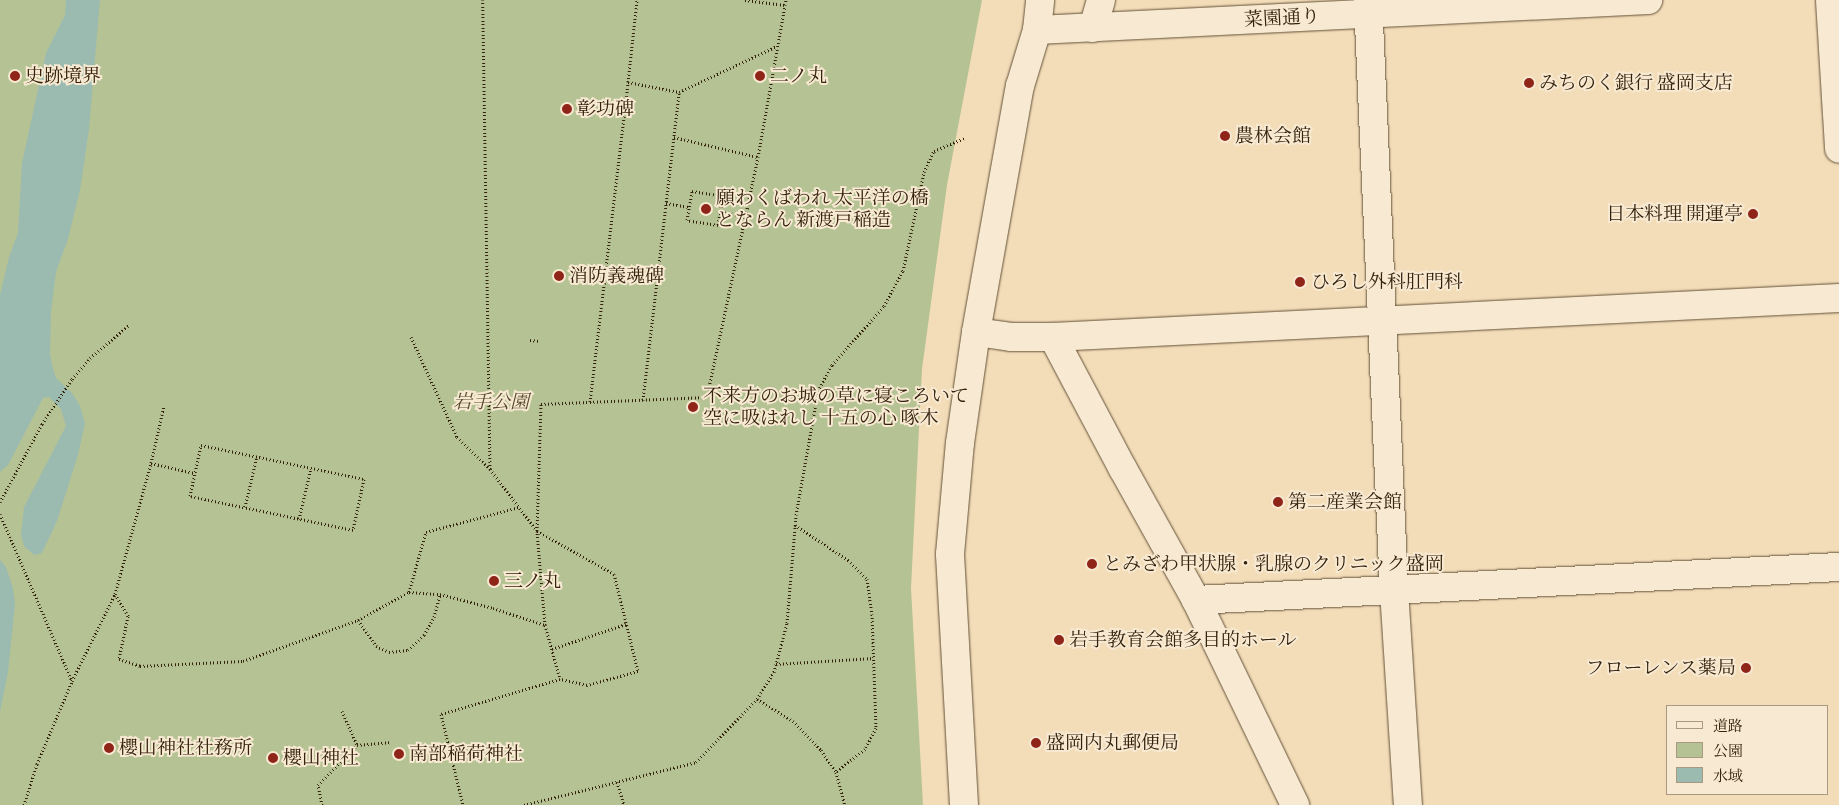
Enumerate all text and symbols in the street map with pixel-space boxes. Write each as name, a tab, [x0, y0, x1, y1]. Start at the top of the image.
street label: 菜園通り	[1243, 5, 1321, 31]
place label: 史跡境界	[25, 65, 101, 87]
place label: 二ノ丸	[770, 65, 827, 87]
marker: 史跡境界	[9, 70, 21, 82]
marker: 二ノ丸	[754, 70, 766, 82]
place label: みちのく銀行 盛岡支店	[1539, 72, 1733, 94]
marker: みちのく銀行 盛岡支店	[1523, 77, 1535, 89]
place label: 彰功碑	[577, 98, 634, 120]
marker: 彰功碑	[561, 103, 573, 115]
place label: 農林会館	[1235, 125, 1311, 147]
marker: 農林会館	[1219, 130, 1231, 142]
place label: 願わくばわれ 太平洋の橋 とならん 新渡戸稲造	[716, 187, 929, 231]
marker: 願わくばわれ 太平洋の橋 とならん 新渡戸稲造	[700, 203, 712, 215]
place label: 日本料理 開運亭	[1606, 203, 1743, 225]
marker: 日本料理 開運亭	[1747, 208, 1759, 220]
place label: 消防義魂碑	[569, 265, 664, 287]
marker: 消防義魂碑	[553, 270, 565, 282]
place label: ひろし外科肛門科	[1311, 271, 1463, 293]
marker: ひろし外科肛門科	[1293, 275, 1307, 289]
place label: 不来方のお城の草に寝ころいて 空に吸はれし 十五の心 啄木	[703, 385, 969, 429]
park label: 岩手公園	[453, 391, 529, 413]
marker: 不来方のお城の草に寝ころいて 空に吸はれし 十五の心 啄木	[687, 401, 699, 413]
place label: 第二産業会館	[1288, 491, 1402, 513]
marker: 第二産業会館	[1272, 496, 1284, 508]
place label: とみざわ甲状腺・乳腺のクリニック盛岡	[1103, 553, 1445, 575]
marker: とみざわ甲状腺・乳腺のクリニック盛岡	[1085, 557, 1099, 571]
place label: 三ノ丸	[504, 570, 561, 592]
marker: 三ノ丸	[488, 575, 500, 587]
place label: 岩手教育会館多目的ホール	[1069, 629, 1297, 651]
marker: 岩手教育会館多目的ホール	[1053, 634, 1065, 646]
place label: フローレンス薬局	[1584, 657, 1736, 679]
marker: フローレンス薬局	[1740, 662, 1752, 674]
legend	[1666, 705, 1829, 795]
text: 道路	[1713, 716, 1743, 735]
place label: 盛岡内丸郵便局	[1046, 732, 1179, 754]
place label: 櫻山神社社務所	[119, 737, 252, 759]
marker: 盛岡内丸郵便局	[1030, 737, 1042, 749]
text: 公園	[1713, 741, 1743, 760]
marker: 櫻山神社社務所	[103, 742, 115, 754]
place label: 南部稲荷神社	[409, 743, 523, 765]
place label: 櫻山神社	[283, 747, 359, 769]
marker: 南部稲荷神社	[393, 748, 405, 760]
marker: 櫻山神社	[267, 752, 279, 764]
text: 水域	[1713, 766, 1743, 785]

